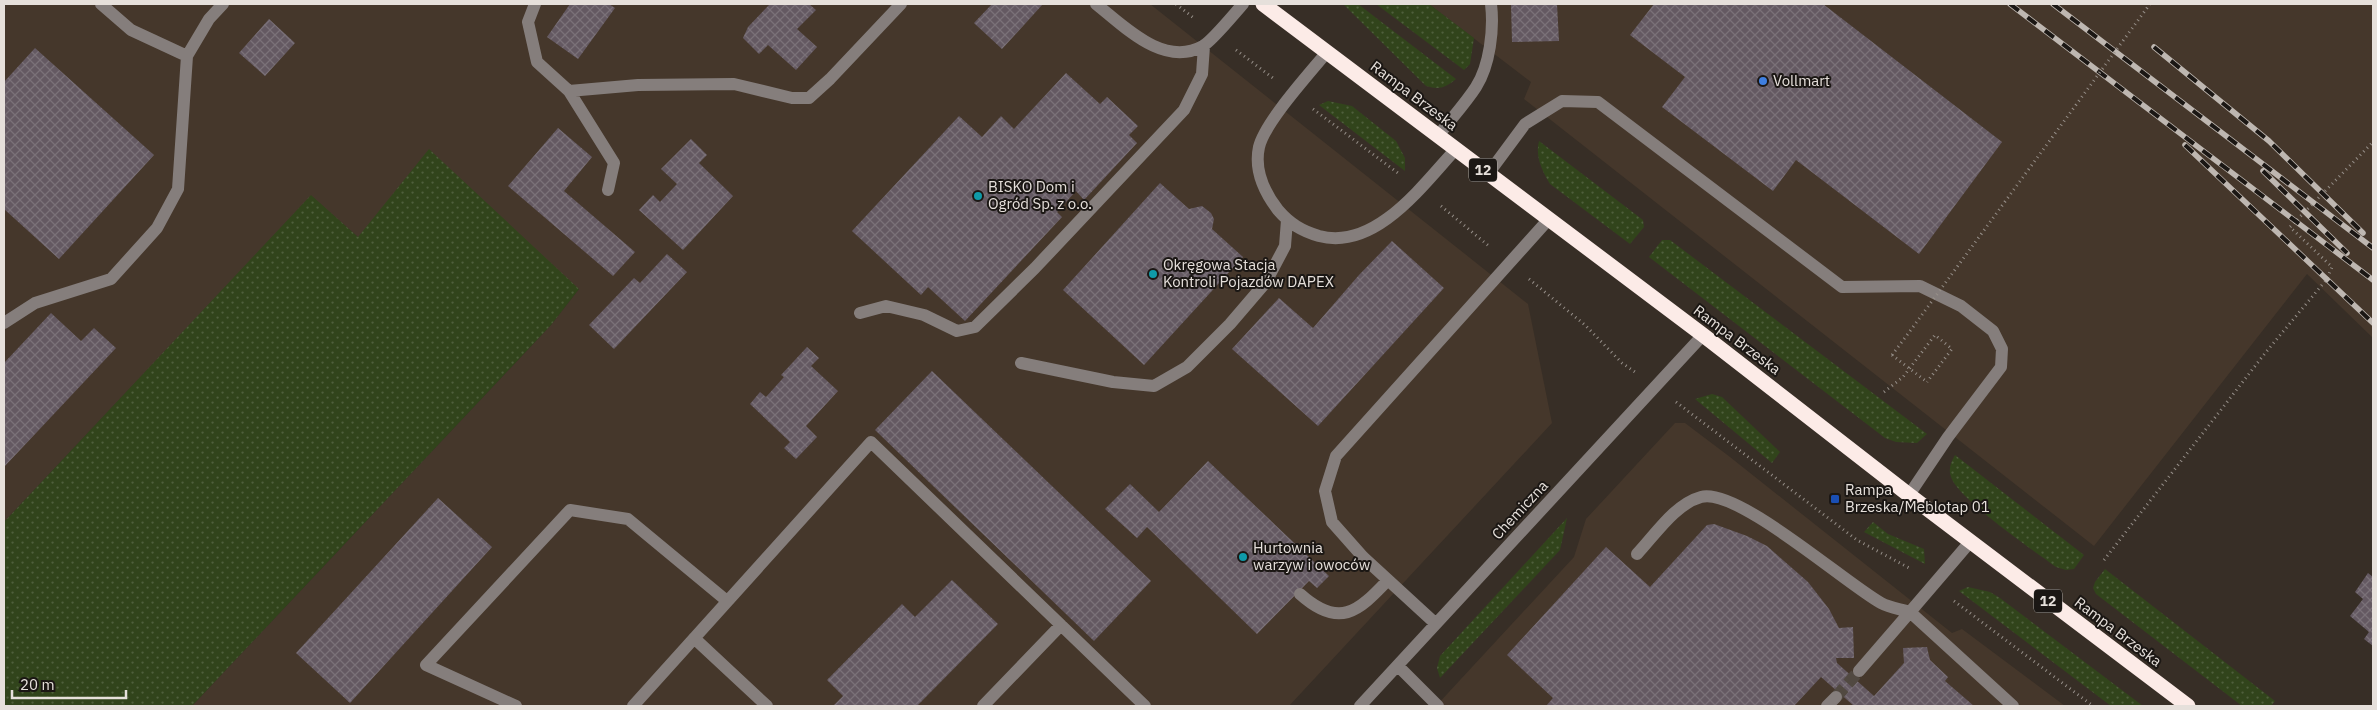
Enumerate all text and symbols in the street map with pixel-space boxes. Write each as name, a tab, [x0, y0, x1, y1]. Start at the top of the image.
street label: Rampa Brzeska	[1367, 57, 1462, 135]
place label: Vollmart	[1773, 71, 1830, 90]
marker: Vollmart	[1757, 75, 1769, 87]
road number: 12	[1469, 158, 1497, 182]
place label: BISKO Dom i Ogród Sp. z o.o.	[988, 177, 1092, 213]
marker: BISKO Dom i Ogród Sp. z o.o.	[972, 190, 984, 202]
place label: Okręgowa Stacja Kontroli Pojazdów DAPEX	[1163, 255, 1334, 291]
marker: Okręgowa Stacja Kontroli Pojazdów DAPEX	[1147, 268, 1159, 280]
street label: Rampa Brzeska	[1690, 301, 1785, 379]
street label: Chemiczna	[1487, 476, 1552, 543]
place label: Rampa Brzeska/Meblotap 01	[1845, 480, 1990, 516]
marker: Rampa Brzeska/Meblotap 01	[1829, 493, 1841, 505]
place label: Hurtownia warzyw i owoców	[1253, 538, 1371, 574]
marker: Hurtownia warzyw i owoców	[1237, 551, 1249, 563]
road number: 12	[2034, 590, 2062, 612]
street label: Rampa Brzeska	[2071, 593, 2166, 671]
scale bar	[12, 668, 126, 700]
text: 20 m	[20, 675, 55, 694]

